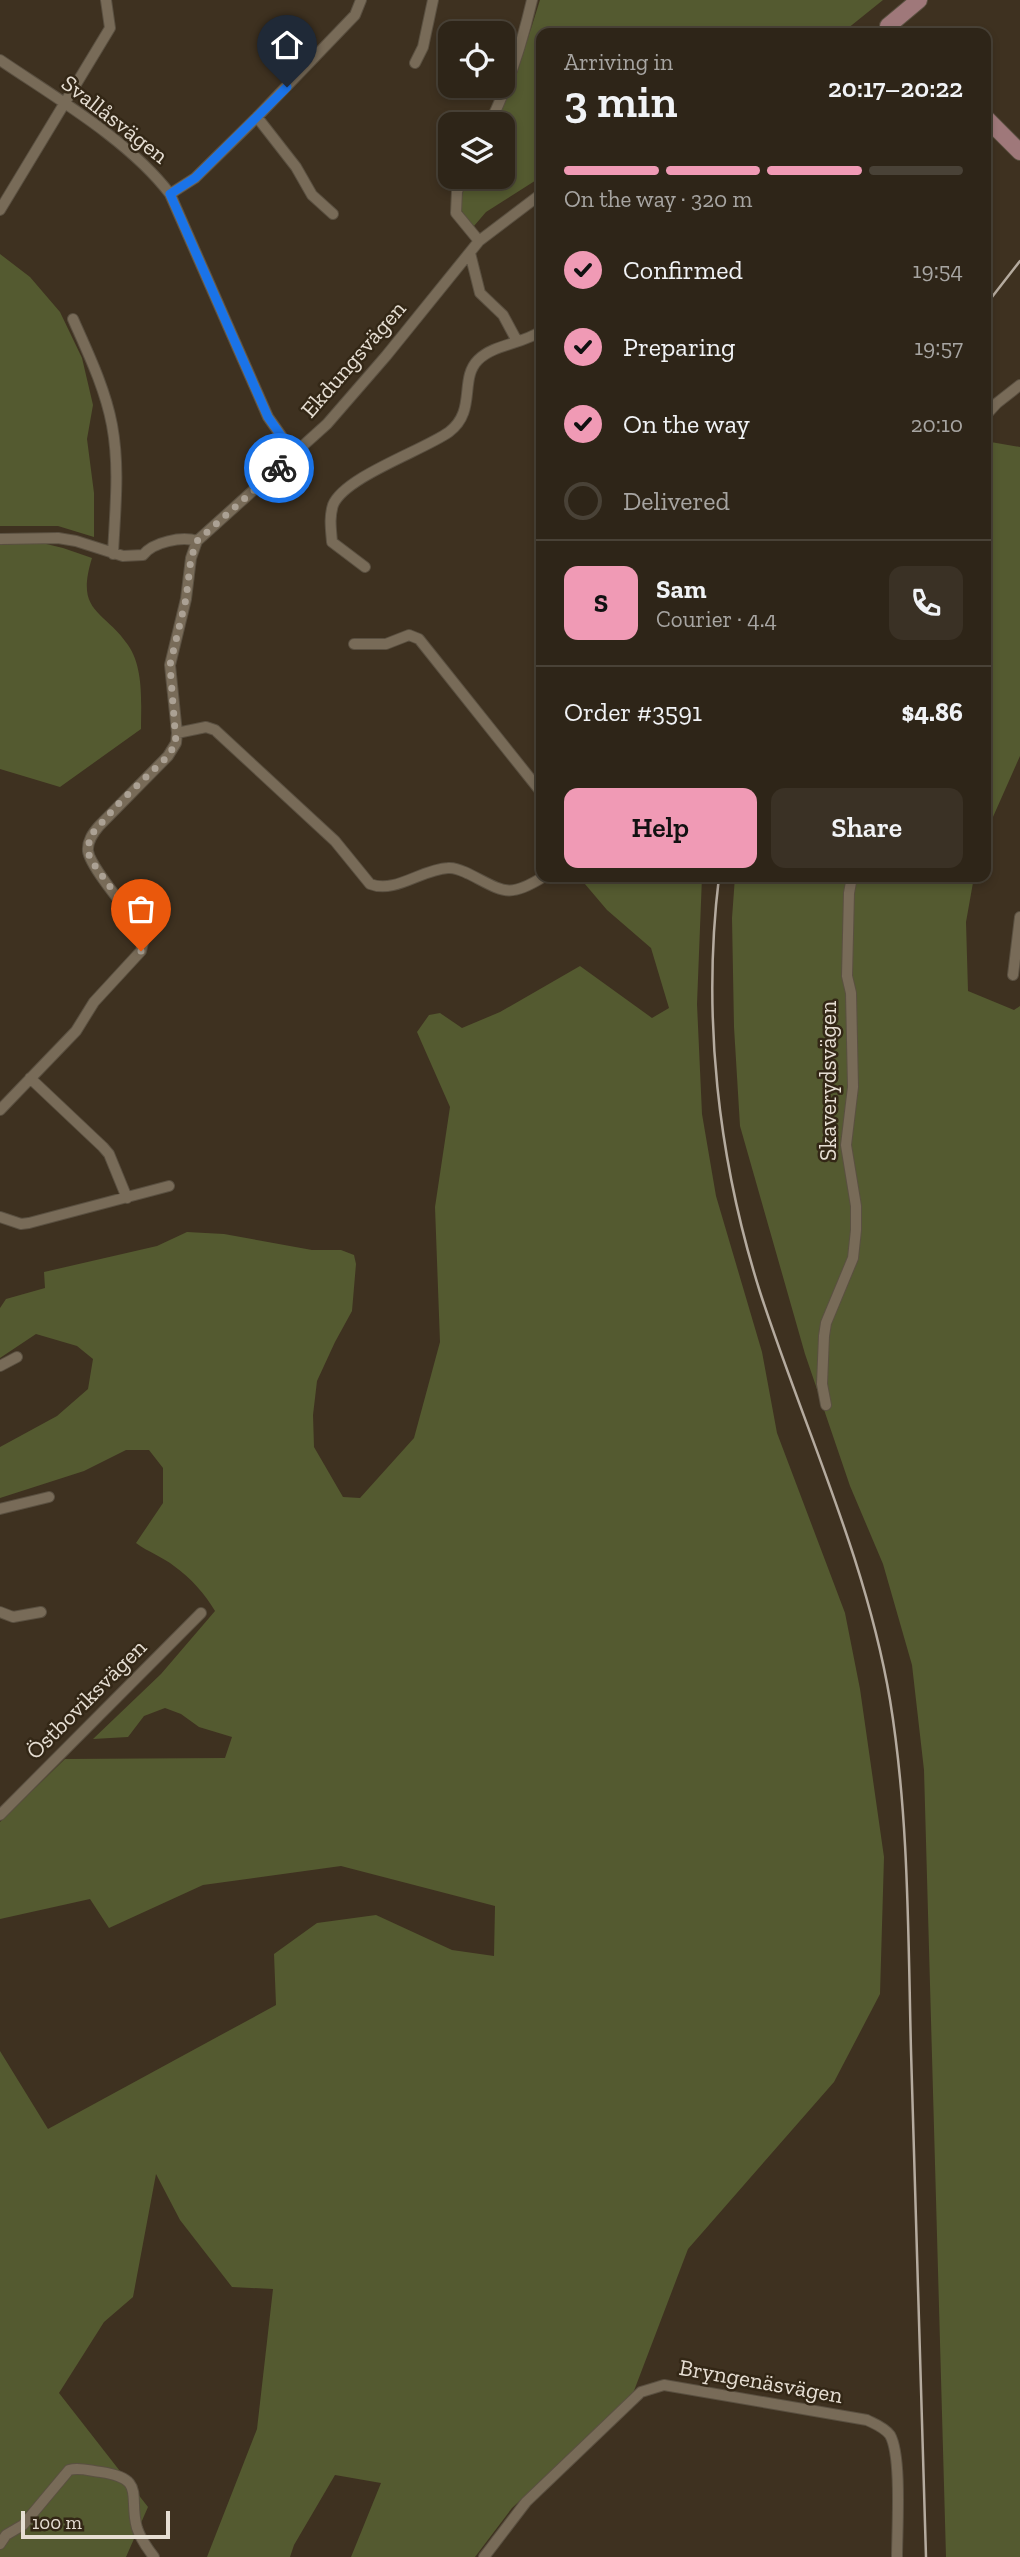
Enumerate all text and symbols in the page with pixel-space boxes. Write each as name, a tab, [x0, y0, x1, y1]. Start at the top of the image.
pin	[257, 15, 317, 87]
map controls	[438, 21, 515, 189]
button: locate	[438, 21, 515, 98]
icon: home	[268, 26, 306, 64]
text: Arriving in	[564, 48, 673, 76]
street label: Svallåsvägen	[56, 69, 174, 169]
text: 20:17–20:22	[828, 72, 963, 104]
text: 3 min	[564, 74, 677, 129]
button: layers	[438, 112, 515, 189]
text: On the way · 320 m	[564, 185, 752, 213]
icon: check	[564, 251, 602, 289]
text: Confirmed	[623, 254, 743, 286]
text: 19:54	[913, 256, 963, 284]
street label: Ekdungsvägen	[295, 295, 411, 423]
icon: check	[564, 328, 602, 366]
text: Preparing	[623, 331, 735, 363]
text: 19:57	[914, 333, 963, 361]
icon: check	[564, 405, 602, 443]
text: On the way	[623, 408, 750, 440]
text: 20:10	[911, 410, 963, 438]
courier	[244, 433, 314, 503]
icon: bike	[260, 449, 298, 487]
text: Delivered	[623, 485, 730, 517]
button: phone	[889, 566, 963, 640]
text: Sam	[656, 573, 706, 605]
text: S	[594, 587, 608, 619]
text: Courier · 4.4	[656, 605, 777, 633]
text: Order #3591	[564, 696, 702, 728]
text: $4.86	[902, 696, 963, 728]
button: Help	[564, 788, 757, 868]
button: Share	[771, 788, 963, 868]
pin	[111, 879, 171, 951]
icon: bag	[122, 890, 160, 928]
street label: Skaverydsvägen	[814, 1001, 842, 1161]
street label: Östboviksvägen	[20, 1633, 152, 1765]
street label: Bryngenäsvägen	[677, 2353, 845, 2409]
scale bar	[21, 2508, 170, 2540]
text: 100 m	[32, 2511, 82, 2534]

